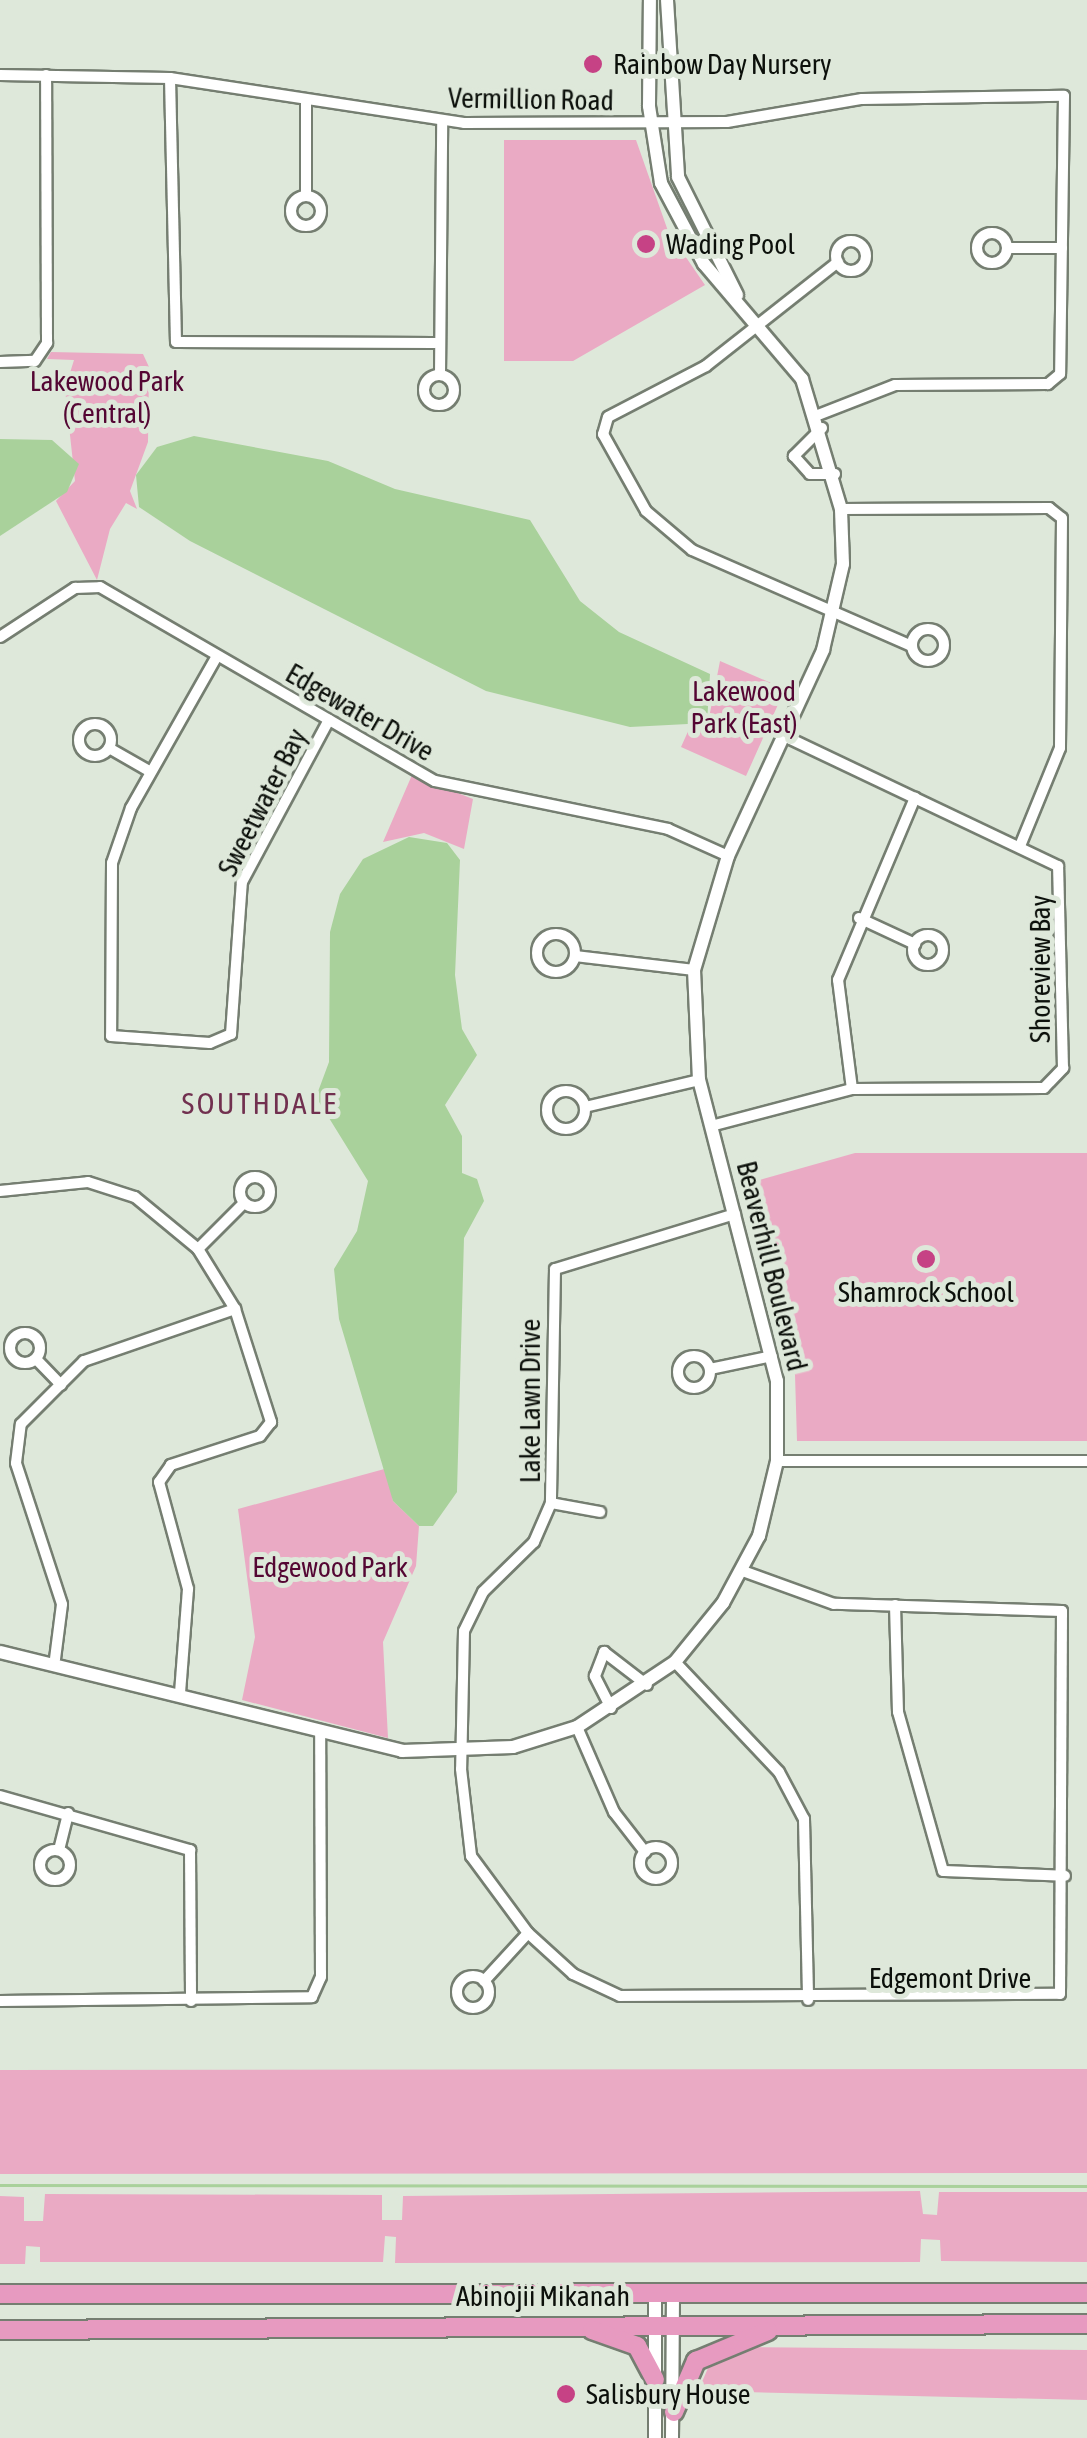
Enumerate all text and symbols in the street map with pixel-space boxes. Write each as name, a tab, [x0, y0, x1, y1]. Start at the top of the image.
place label: Rainbow Day Nursery	[613, 47, 832, 81]
marker: Rainbow Day Nursery	[582, 53, 604, 75]
street label: Vermillion Road	[448, 81, 614, 117]
place label: Wading Pool	[666, 227, 795, 261]
marker: Wading Pool	[635, 233, 657, 255]
park label: Lakewood Park (Central)	[30, 364, 184, 430]
street label: Edgewater Drive	[280, 656, 440, 768]
park label: Lakewood Park (East)	[691, 674, 797, 740]
street label: Sweetwater Bay	[210, 723, 314, 881]
street label: Shoreview Bay	[1023, 895, 1057, 1043]
district label: SOUTHDALE	[182, 1085, 338, 1121]
street label: Beaverhill Boulevard	[730, 1158, 814, 1374]
marker: Shamrock School	[915, 1248, 937, 1270]
place label: Shamrock School	[838, 1275, 1014, 1309]
street label: Lake Lawn Drive	[513, 1319, 547, 1483]
park label: Edgewood Park	[252, 1550, 408, 1584]
street label: Edgemont Drive	[869, 1961, 1031, 1995]
street label: Abinojii Mikanah	[456, 2279, 630, 2313]
place label: Salisbury House	[586, 2377, 750, 2411]
marker: Salisbury House	[555, 2383, 577, 2405]

